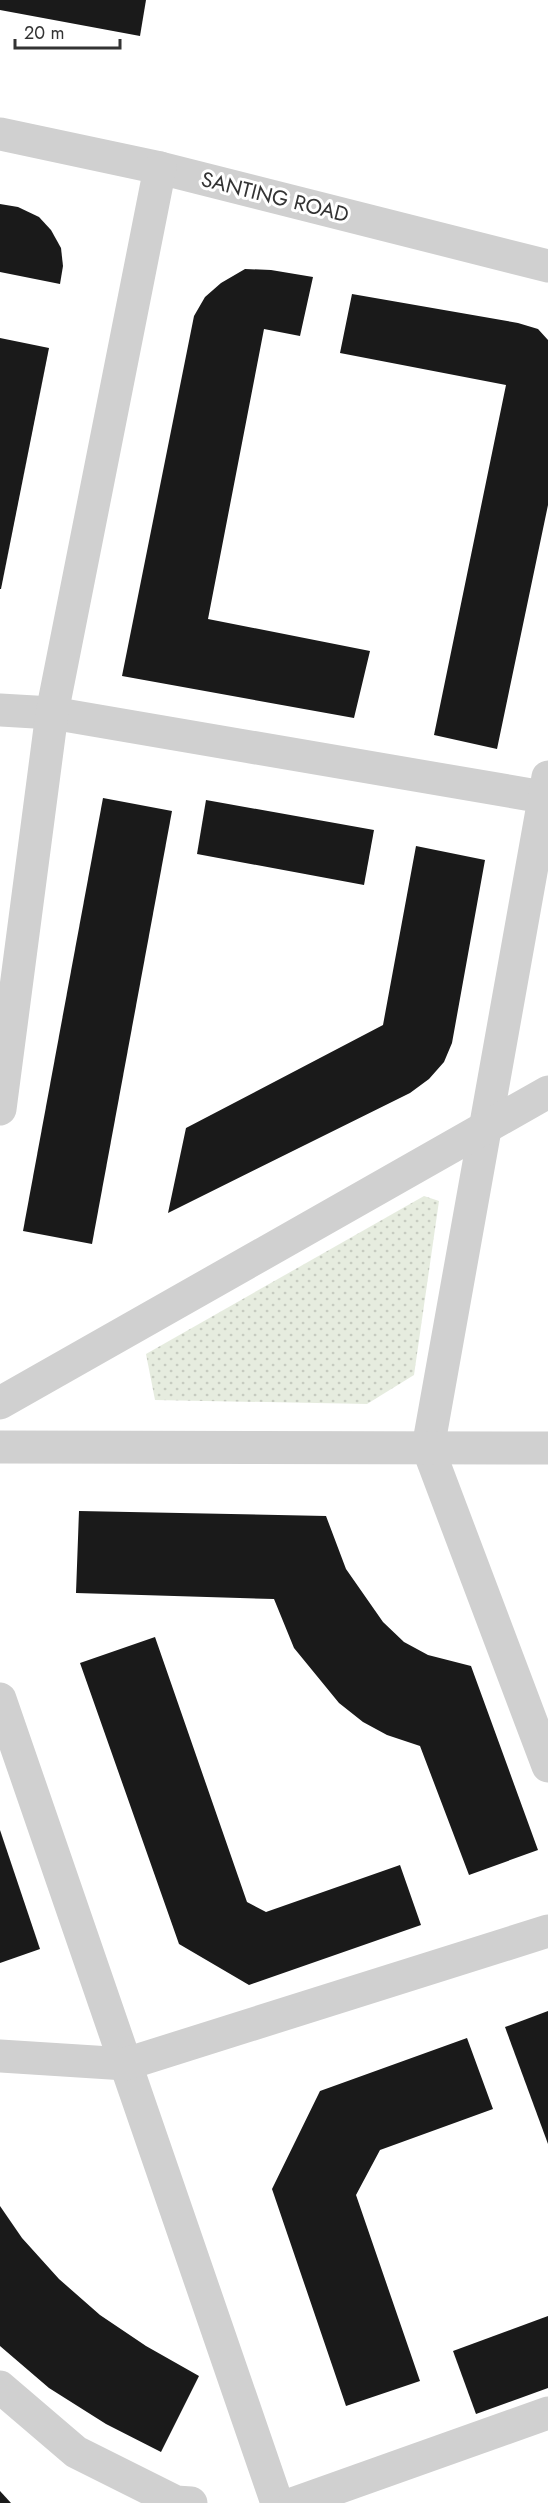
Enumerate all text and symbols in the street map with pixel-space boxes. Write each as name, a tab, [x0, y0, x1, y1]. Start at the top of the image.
scale bar	[15, 12, 120, 50]
text: 20 m	[24, 20, 64, 46]
street label: SANTING ROAD	[198, 164, 352, 230]

